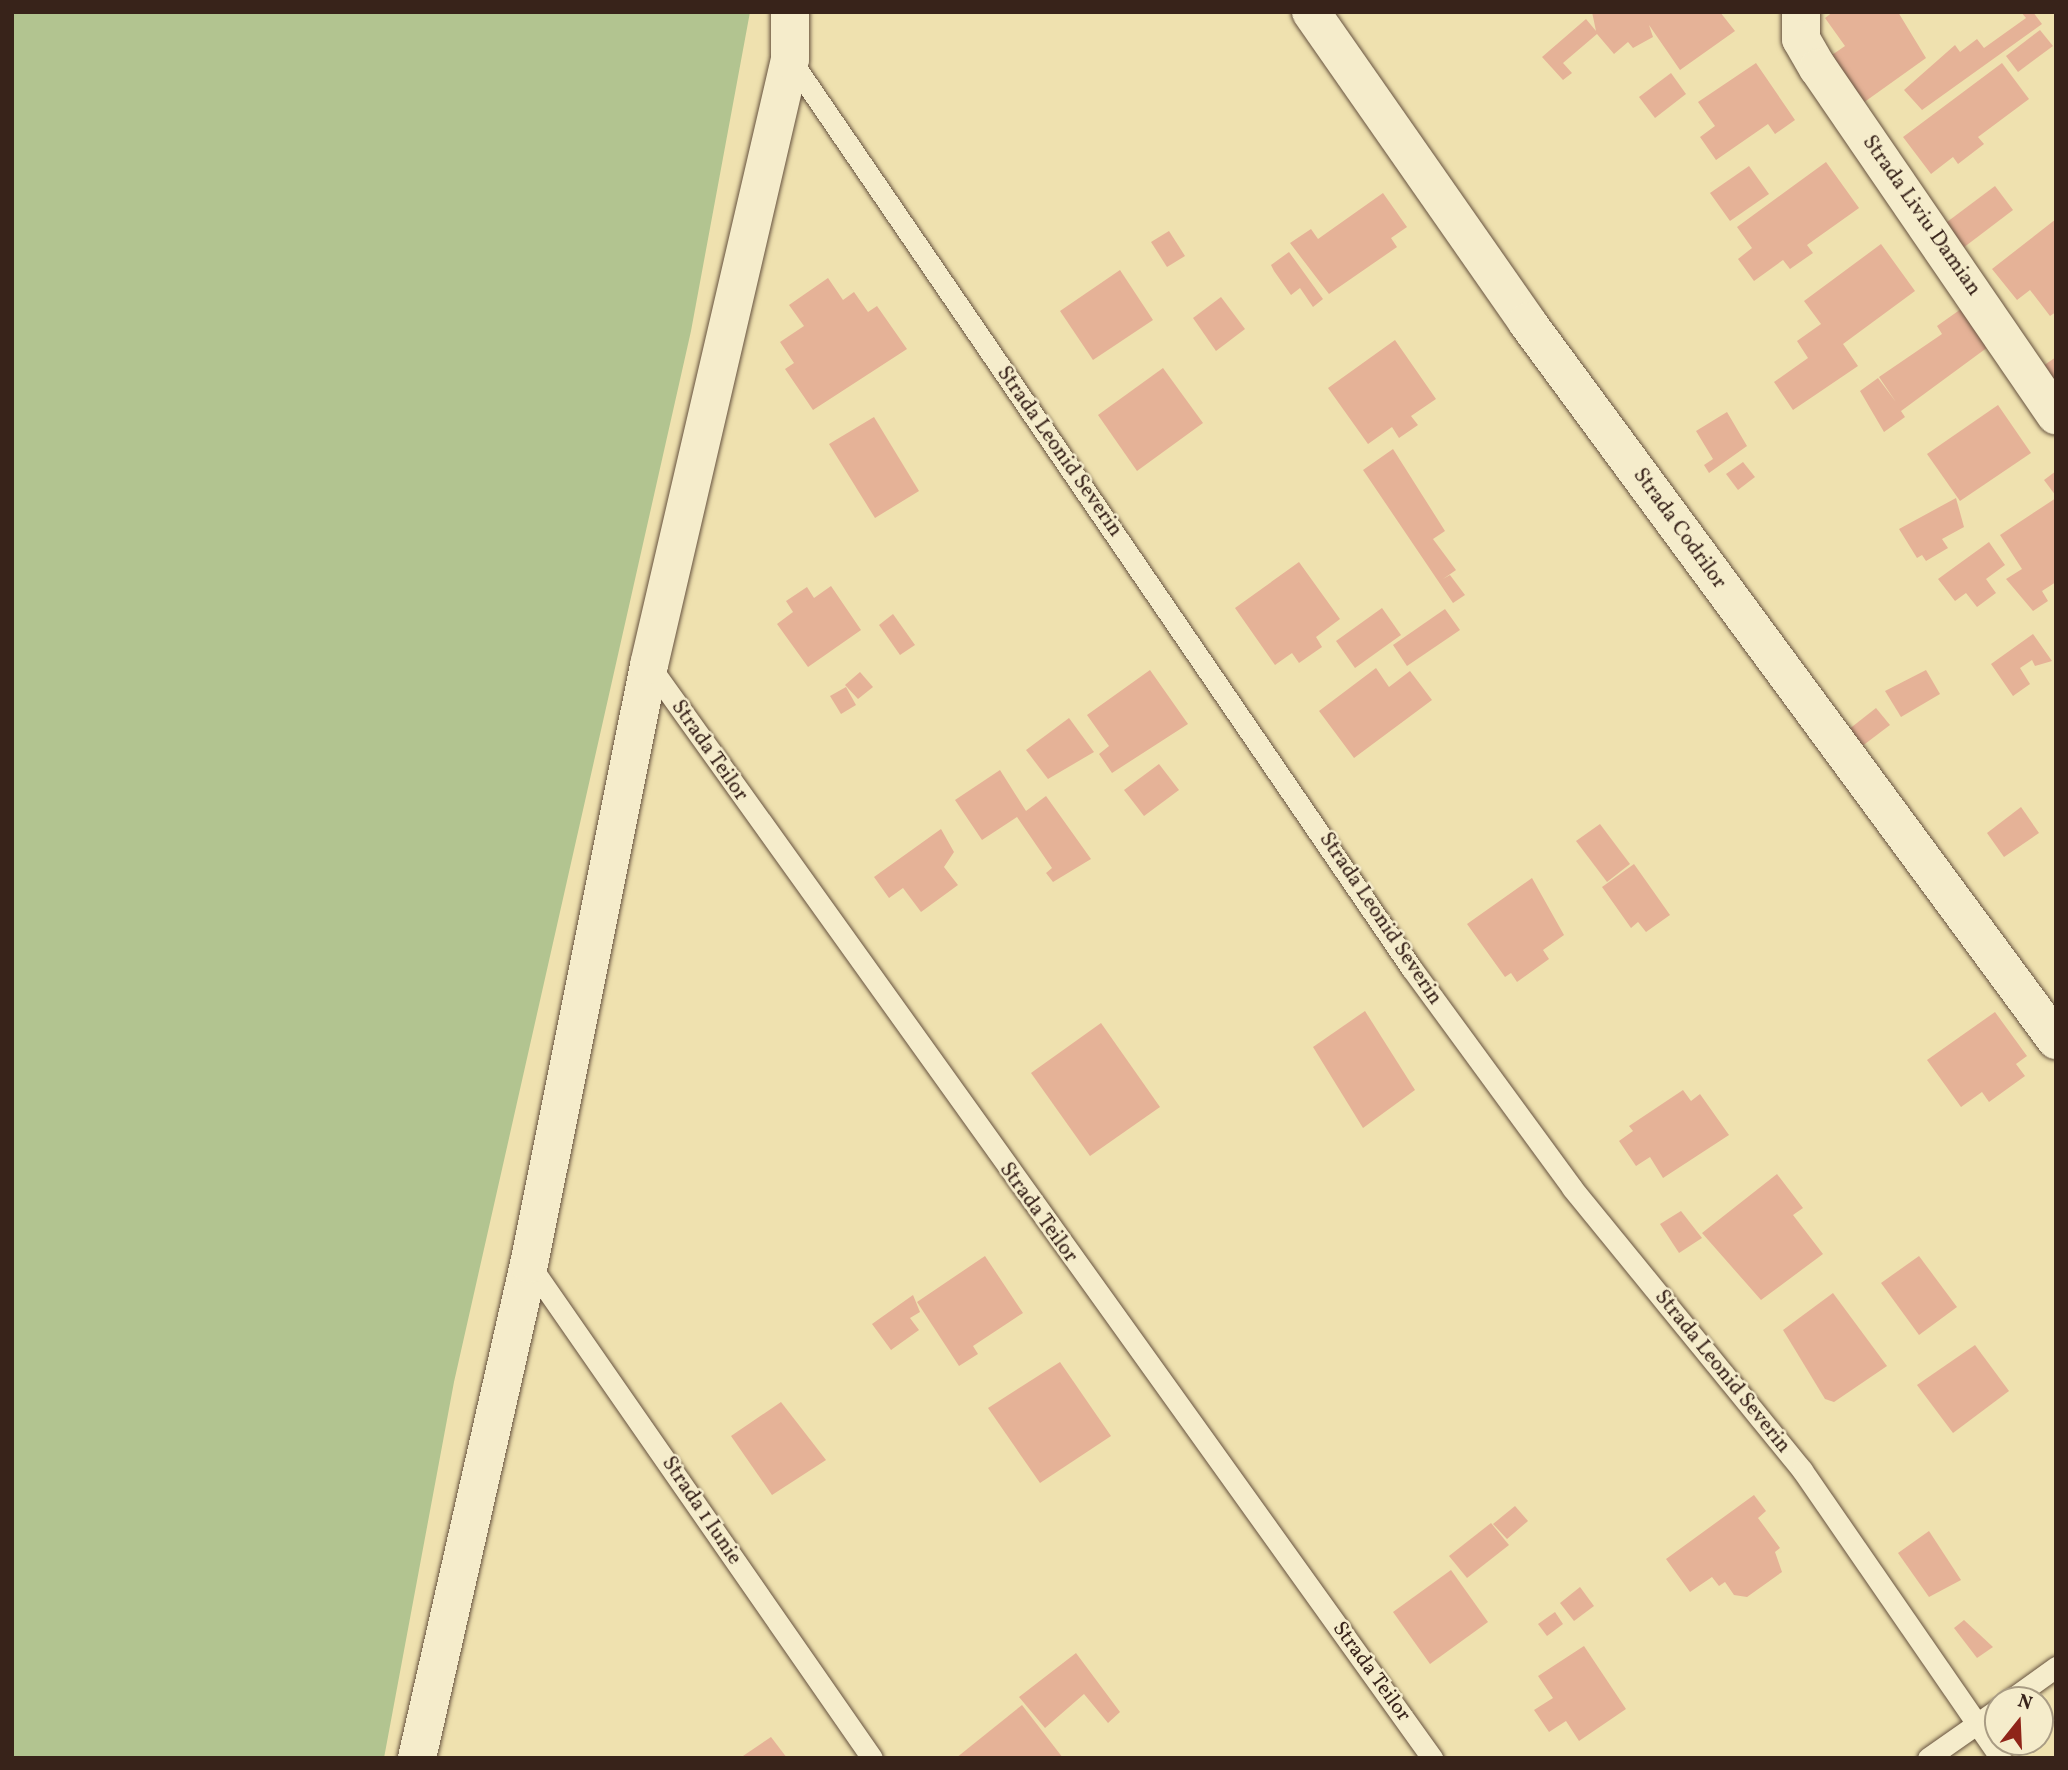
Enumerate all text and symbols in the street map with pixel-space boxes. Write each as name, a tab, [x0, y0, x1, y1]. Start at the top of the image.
street label: Strada Liviu Damian	[1856, 131, 1986, 301]
street label: Strada Leonid Severin	[991, 362, 1127, 542]
street label: Strada Codrilor	[1627, 464, 1731, 594]
street label: Strada Teilor	[665, 695, 753, 807]
street label: Strada Leonid Severin	[1313, 828, 1447, 1010]
street label: Strada Teilor	[993, 1158, 1083, 1268]
street label: Strada Leonid Severin	[1649, 1285, 1795, 1459]
street label: Strada 1 Iunie	[656, 1452, 746, 1570]
street label: Strada Teilor	[1326, 1617, 1416, 1727]
north arrow	[1984, 1686, 2054, 1756]
text: N	[2014, 1688, 2035, 1717]

